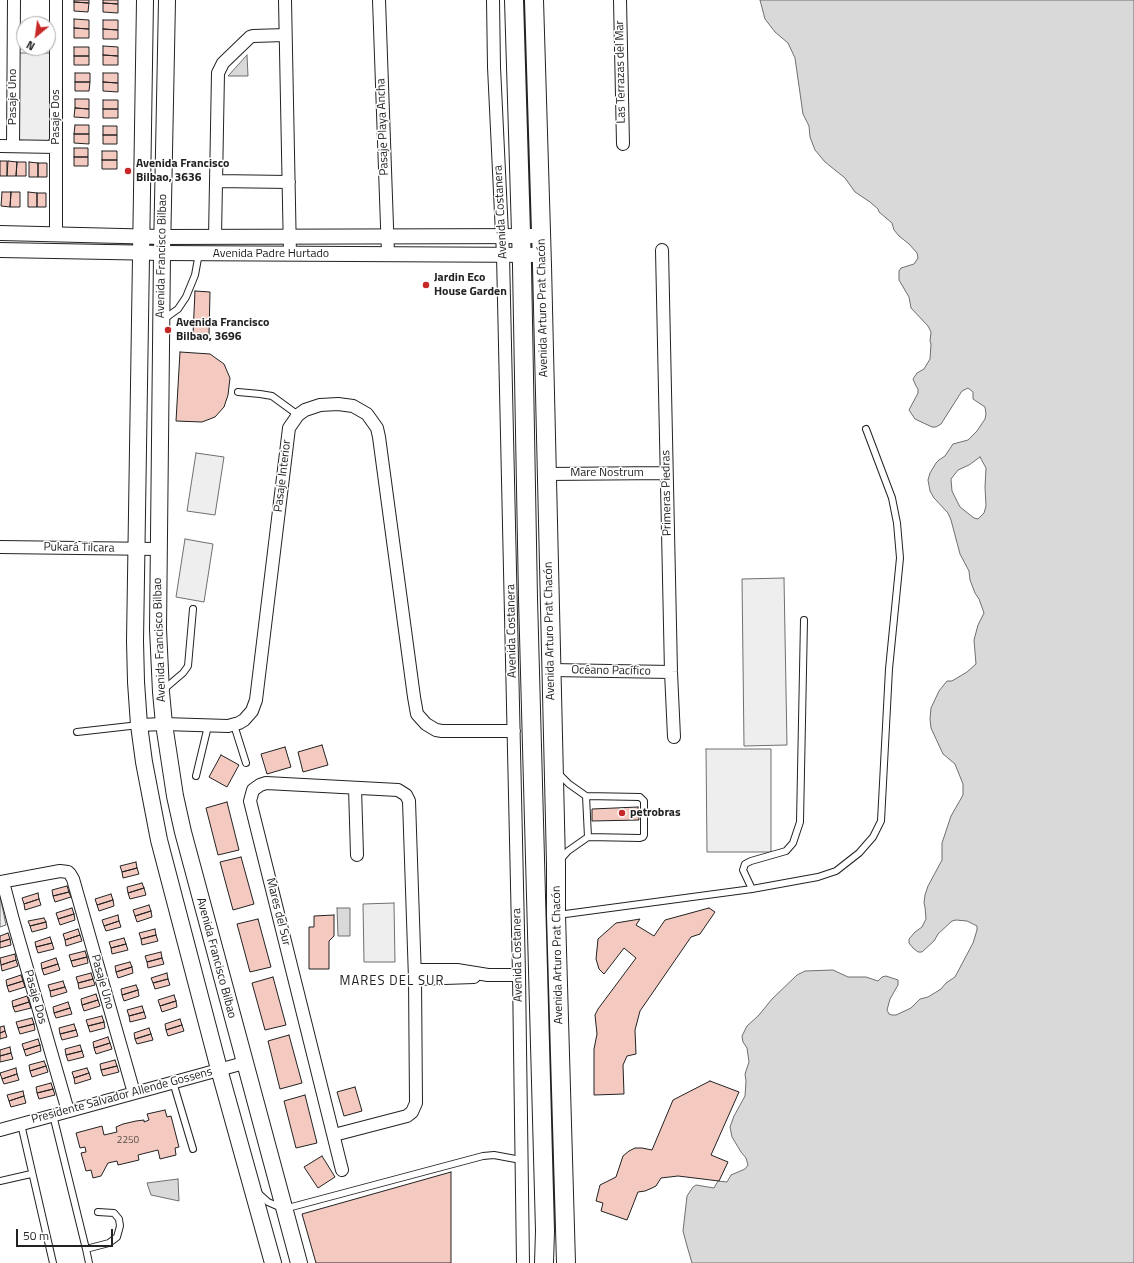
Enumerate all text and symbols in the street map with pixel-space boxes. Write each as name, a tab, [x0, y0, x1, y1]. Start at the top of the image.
north arrow	[16, 16, 56, 56]
street label: Las Terrazas del Mar	[613, 20, 629, 124]
text: N	[23, 37, 38, 54]
street label: Pasaje Uno	[6, 69, 20, 125]
street label: Pasaje Playa Ancha	[374, 78, 392, 176]
street label: Pasaje Dos	[49, 89, 63, 145]
place label: Avenida Francisco Bilbao, 3636	[136, 157, 229, 185]
street label: Avenida Costanera	[491, 165, 511, 259]
marker: Avenida Francisco Bilbao, 3636	[123, 166, 133, 176]
street label: Avenida Francisco Bilbao	[154, 194, 170, 318]
street label: Avenida Arturo Prat Chacón	[535, 239, 551, 377]
street label: Avenida Padre Hurtado	[213, 247, 329, 261]
place label: Jardin Eco House Garden	[434, 271, 507, 299]
marker: Jardin Eco House Garden	[421, 280, 431, 290]
place label: Avenida Francisco Bilbao, 3696	[176, 316, 269, 344]
marker: Avenida Francisco Bilbao, 3696	[163, 325, 173, 335]
street label: Pasaje Interior	[271, 439, 295, 513]
street label: Primeras Piedras	[659, 450, 675, 536]
street label: Mare Nostrum	[570, 466, 644, 480]
street label: Pukará Tilcara	[43, 540, 115, 556]
street label: Avenida Arturo Prat Chacón	[542, 562, 558, 700]
street label: Avenida Francisco Bilbao	[151, 578, 169, 702]
street label: Avenida Costanera	[504, 584, 520, 678]
street label: Océano Pacífico	[571, 663, 651, 679]
place label: petrobras	[630, 806, 681, 820]
marker: petrobras	[617, 808, 627, 818]
street label: Mares del Sur	[263, 877, 293, 947]
street label: Avenida Arturo Prat Chacón	[550, 886, 566, 1024]
street label: Avenida Francisco Bilbao	[193, 896, 239, 1020]
street label: Avenida Costanera	[510, 908, 526, 1002]
street label: Pasaje Uno	[87, 953, 117, 1011]
street label: Pasaje Dos	[20, 968, 50, 1026]
district label: MARES DEL SUR	[340, 974, 444, 990]
street label: Presidente Salvador Allende Gossens	[30, 1065, 214, 1127]
house number: 2250	[117, 1135, 139, 1147]
scale bar	[18, 1221, 115, 1247]
text: 50 m	[23, 1226, 49, 1245]

